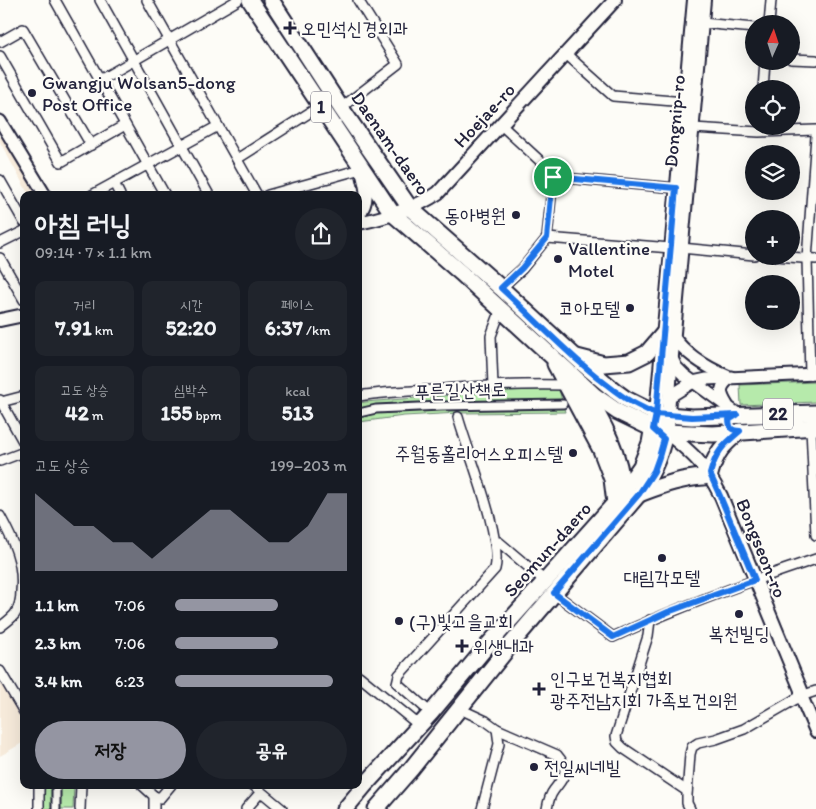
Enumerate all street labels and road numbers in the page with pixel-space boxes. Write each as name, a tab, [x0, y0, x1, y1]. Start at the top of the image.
street label: Dongnip-ro	[659, 74, 690, 168]
street label: Hoejae-ro	[449, 78, 520, 152]
street label: Daenam-daero	[346, 87, 435, 200]
road number: 1	[311, 91, 331, 122]
street label: 푸른길산책로	[414, 377, 506, 404]
road number: 22	[763, 398, 793, 429]
street label: Bongseon-ro	[731, 495, 792, 601]
street label: Seomun-daero	[499, 497, 596, 602]

